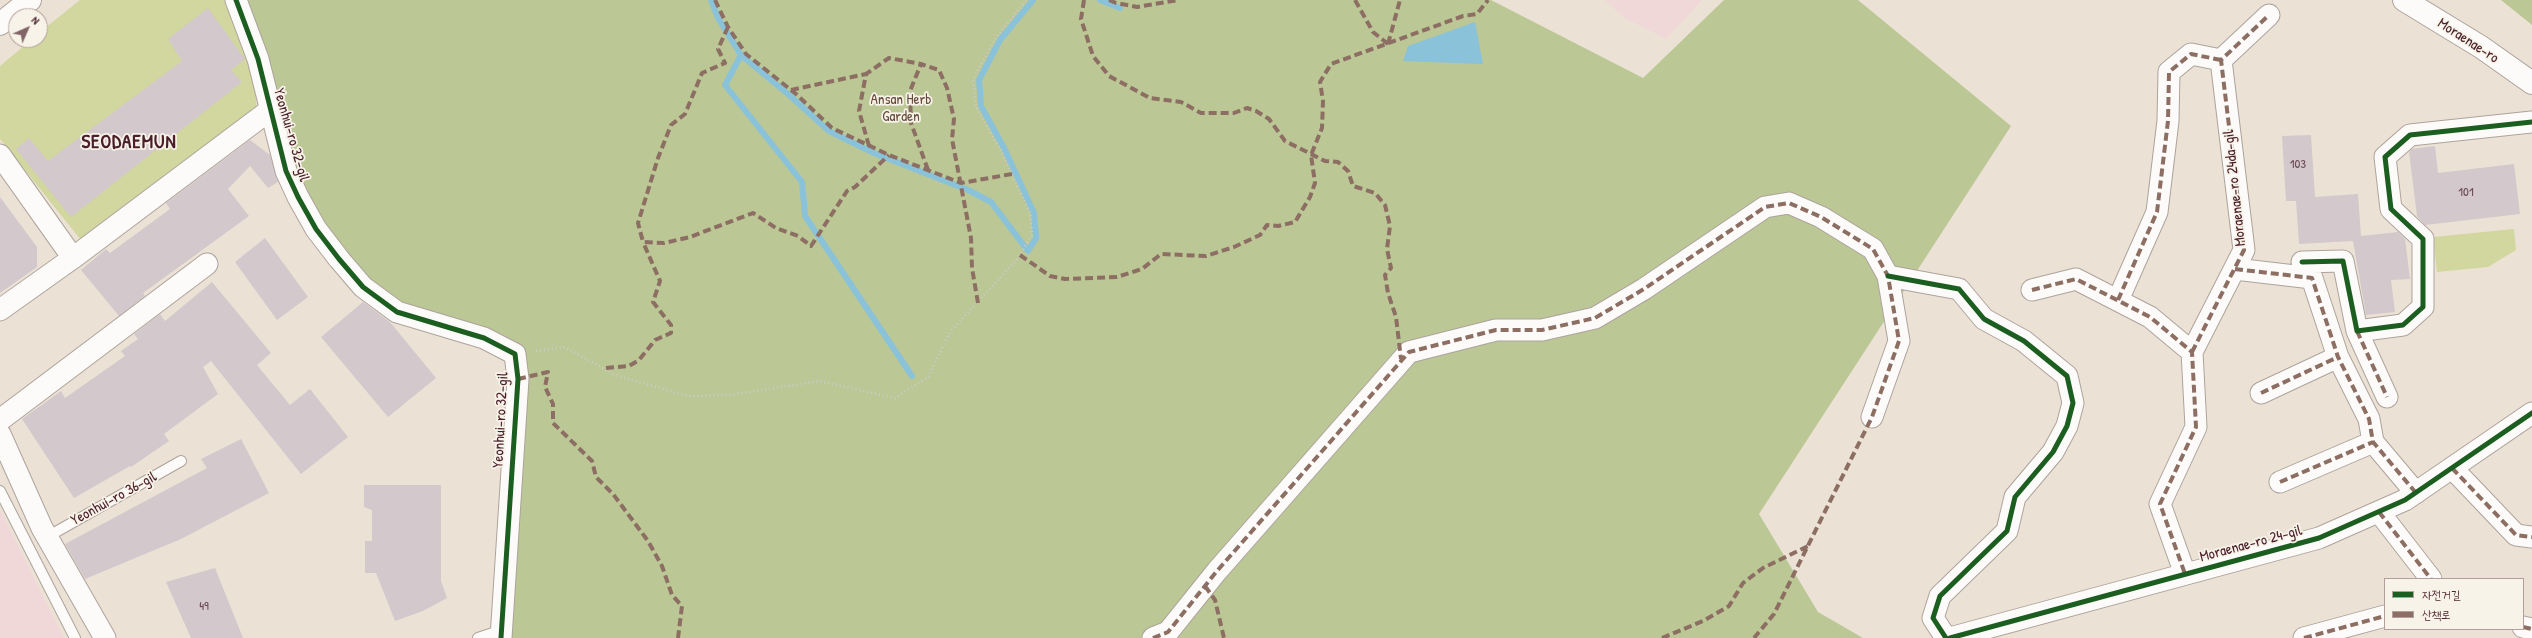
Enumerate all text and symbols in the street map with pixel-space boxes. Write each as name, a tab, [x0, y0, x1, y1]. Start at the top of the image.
north arrow	[8, 8, 48, 48]
text: N	[29, 13, 43, 27]
street label: Moraenae-ro	[2434, 15, 2502, 67]
street label: Yeonhui-ro 32-gil	[269, 86, 313, 184]
park label: Ansan Herb Garden	[871, 91, 931, 126]
street label: Moraenae-ro 24da-gil	[2220, 129, 2250, 247]
district label: SEODAEMUN	[81, 132, 177, 154]
house number: 103	[2290, 157, 2306, 173]
house number: 101	[2458, 185, 2474, 201]
street label: Yeonhui-ro 32-gil	[489, 371, 513, 469]
street label: Yeonhui-ro 36-gil	[68, 468, 160, 530]
street label: Moraenae-ro 24-gil	[2198, 522, 2304, 566]
legend	[2384, 578, 2524, 630]
text: 자전거길	[2422, 586, 2461, 603]
house number: 49	[199, 599, 209, 615]
text: 산책로	[2422, 606, 2451, 623]

